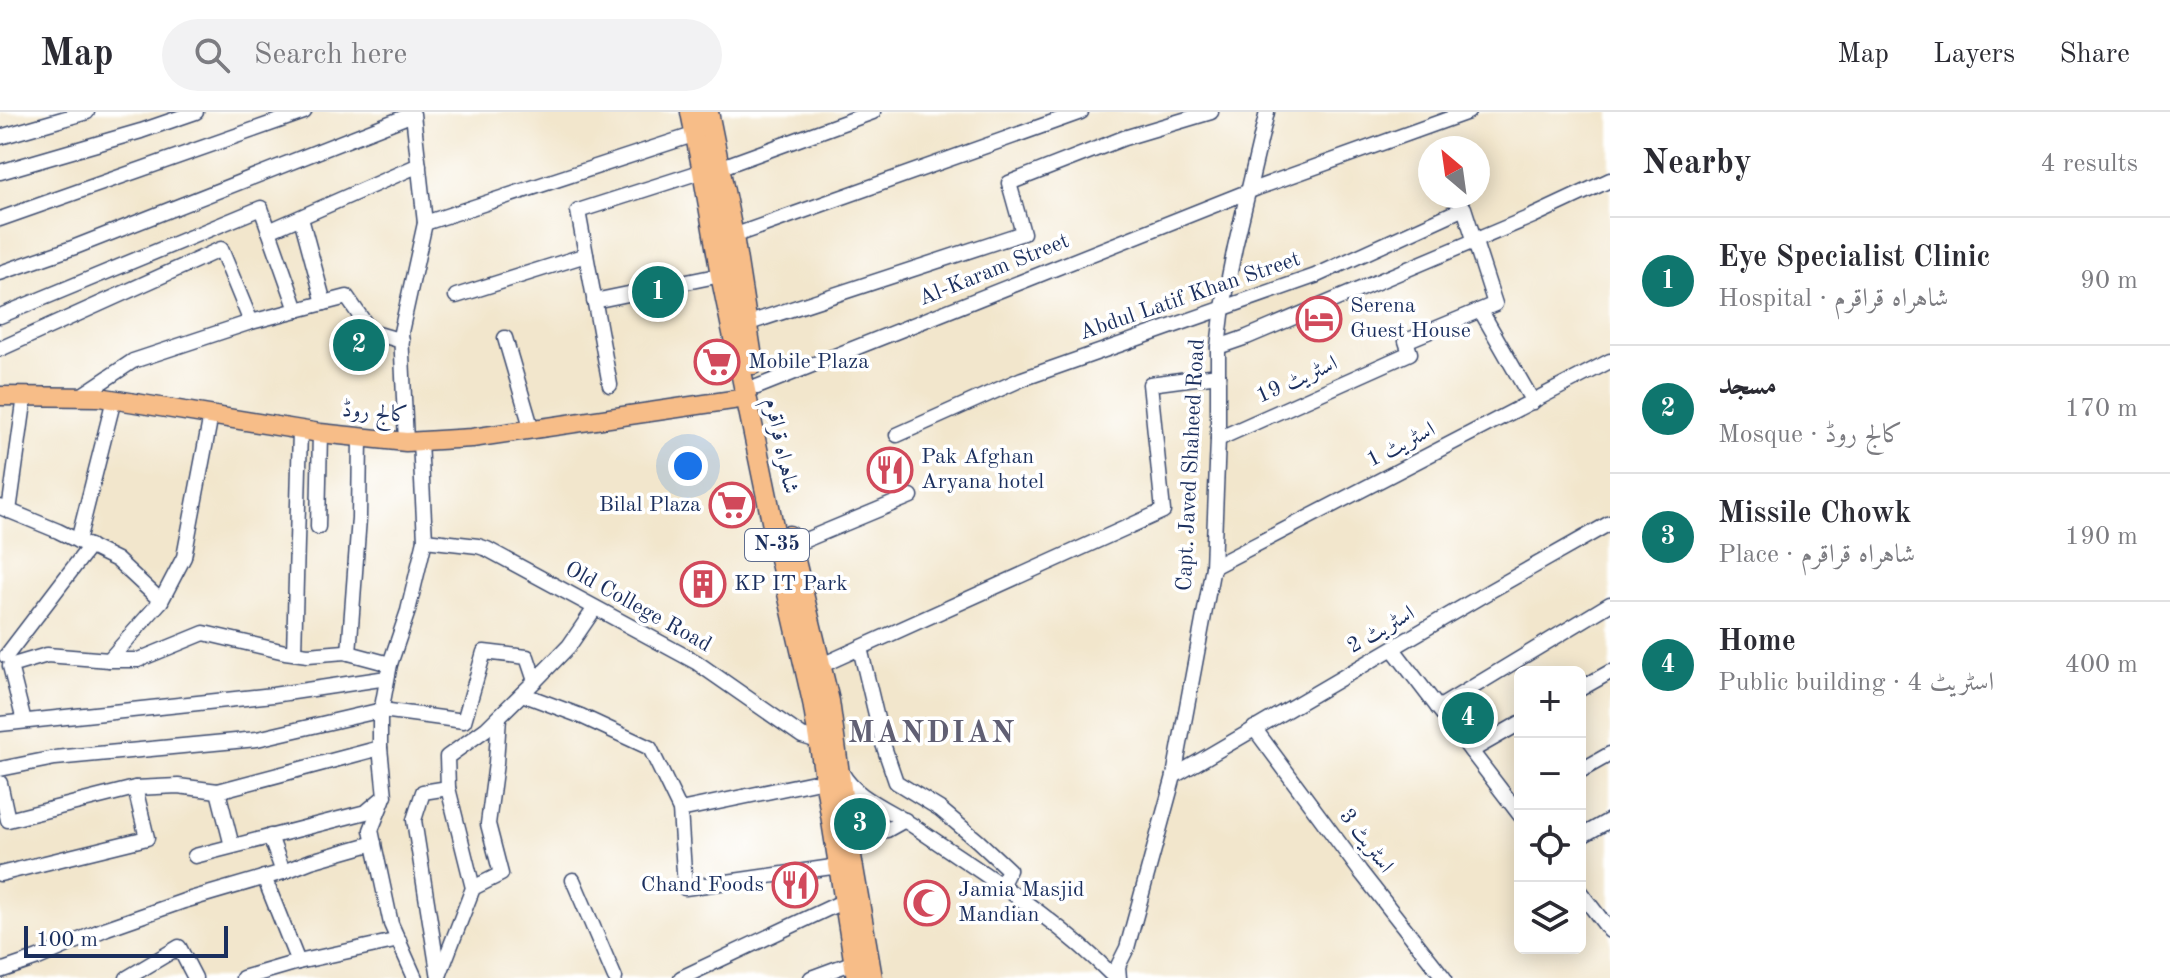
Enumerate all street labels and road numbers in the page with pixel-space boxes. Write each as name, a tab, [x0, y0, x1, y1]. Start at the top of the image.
street label: Al-Karam Street	[916, 230, 1072, 310]
street label: Abdul Latif Khan Street	[1077, 248, 1303, 344]
street label: Capt. Javed Shaheed Road	[1173, 338, 1209, 592]
street label: اسٹریٹ 19	[1253, 352, 1341, 409]
street label: شاہراہ قراقرم	[753, 396, 802, 497]
street label: کالج روڈ	[341, 397, 409, 434]
street label: اسٹریٹ 1	[1363, 418, 1439, 472]
road number: N-35	[745, 529, 809, 561]
street label: Old College Road	[561, 558, 715, 656]
street label: اسٹریٹ 2	[1344, 602, 1419, 659]
street label: اسٹریٹ 3	[1334, 805, 1397, 878]

